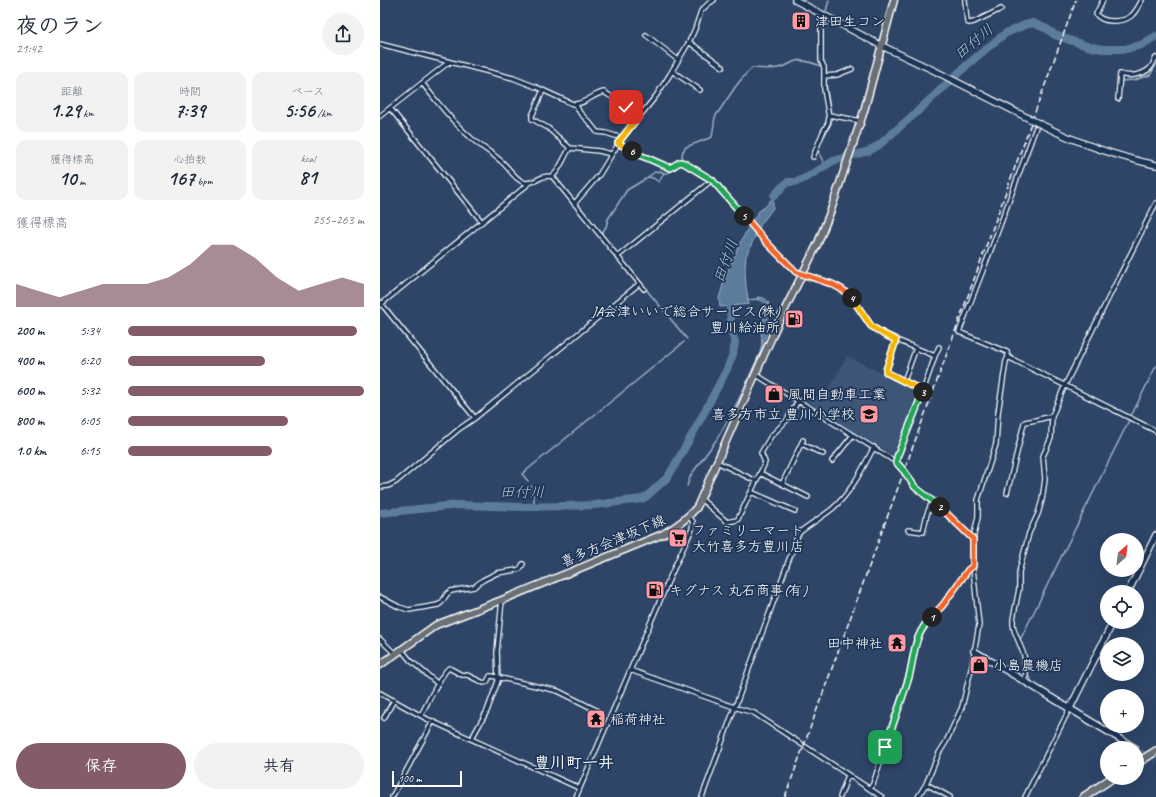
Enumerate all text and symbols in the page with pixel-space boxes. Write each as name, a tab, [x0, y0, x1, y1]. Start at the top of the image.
building icon: 津田生コン	[790, 10, 812, 32]
text: 夜のラン	[16, 12, 104, 40]
button: share	[322, 13, 364, 55]
place label: 津田生コン	[815, 13, 885, 30]
water label: 田付川	[951, 20, 997, 64]
text: 21:42	[16, 41, 42, 57]
text: 距離	[61, 84, 83, 98]
text: 時間	[179, 84, 201, 98]
text: ペース	[292, 84, 324, 98]
pin	[609, 90, 643, 124]
icon: check	[615, 96, 637, 118]
text: 1.29	[50, 98, 81, 123]
text: 7:39	[175, 98, 205, 123]
text: 5:56	[284, 98, 315, 123]
text: km	[81, 106, 94, 120]
text: /km	[315, 106, 332, 120]
pin: 6	[622, 141, 642, 161]
text: 6	[629, 144, 635, 158]
text: kcal	[301, 151, 315, 165]
text: 獲得標高	[50, 152, 94, 166]
text: 心拍数	[174, 152, 207, 166]
text: 81	[299, 165, 317, 190]
text: 10	[59, 166, 77, 191]
text: 167	[167, 166, 195, 191]
text: m	[77, 174, 85, 188]
text: bpm	[195, 174, 213, 188]
pin: 5	[734, 206, 754, 226]
text: 5	[742, 209, 746, 223]
text: 255–263 m	[313, 212, 364, 228]
text: 獲得標高	[16, 215, 68, 231]
water label: 田付川	[709, 237, 743, 285]
pin: 4	[842, 288, 862, 308]
text: 4	[850, 291, 854, 305]
place label: JA会津いいで総合サービス(株) 豊川給油所	[591, 303, 781, 336]
fuel station icon: JA会津いいで総合サービス(株) 豊川給油所	[783, 308, 805, 330]
text: 200 m	[16, 323, 44, 339]
text: 5:34	[80, 323, 100, 339]
text: 400 m	[16, 353, 44, 369]
text: 6:20	[80, 353, 100, 369]
pin: 3	[913, 382, 933, 402]
text: 600 m	[16, 383, 44, 399]
text: 5:32	[80, 383, 100, 399]
shop icon: 風間自動車工業	[763, 383, 785, 405]
text: 3	[921, 385, 925, 399]
place label: 風間自動車工業	[788, 386, 886, 403]
school or university icon: 喜多方市立 豊川小学校	[858, 403, 880, 425]
place label: 喜多方市立 豊川小学校	[712, 406, 855, 423]
text: 800 m	[16, 413, 44, 429]
text: 6:05	[80, 413, 100, 429]
text: 1.0 km	[16, 443, 46, 459]
text: 6:15	[80, 443, 100, 459]
water label: 田付川	[499, 483, 545, 502]
pin: 2	[930, 497, 950, 517]
text: 2	[938, 500, 942, 514]
street label: 喜多方会津坂下線	[558, 511, 668, 571]
place label: ファミリーマート 大竹喜多方豊川店	[692, 522, 804, 555]
supermarket icon: ファミリーマート 大竹喜多方豊川店	[667, 527, 689, 549]
north arrow	[1100, 533, 1144, 577]
map controls	[1100, 533, 1144, 785]
fuel station icon: キグナス 丸石商事(有)	[644, 579, 666, 601]
place label: キグナス 丸石商事(有)	[669, 582, 808, 599]
button: locate	[1100, 585, 1144, 629]
pin: 1	[922, 607, 942, 627]
text: 1	[930, 610, 934, 624]
temple icon: 田中神社	[886, 632, 908, 654]
place label: 田中神社	[827, 635, 883, 652]
button: layers	[1100, 637, 1144, 681]
shop icon: 小島農機店	[968, 654, 990, 676]
place label: 小島農機店	[993, 657, 1063, 674]
button: +	[1100, 689, 1144, 733]
temple icon: 稲荷神社	[585, 708, 607, 730]
place label: 稲荷神社	[610, 711, 666, 728]
pin	[868, 730, 902, 764]
icon: arrive	[874, 736, 896, 758]
button: −	[1100, 741, 1144, 785]
button: 保存	[16, 743, 186, 789]
button: 共有	[194, 743, 364, 789]
district label: 豊川町一井	[534, 753, 614, 773]
scale bar	[392, 769, 462, 788]
text: 100 m	[398, 771, 422, 785]

